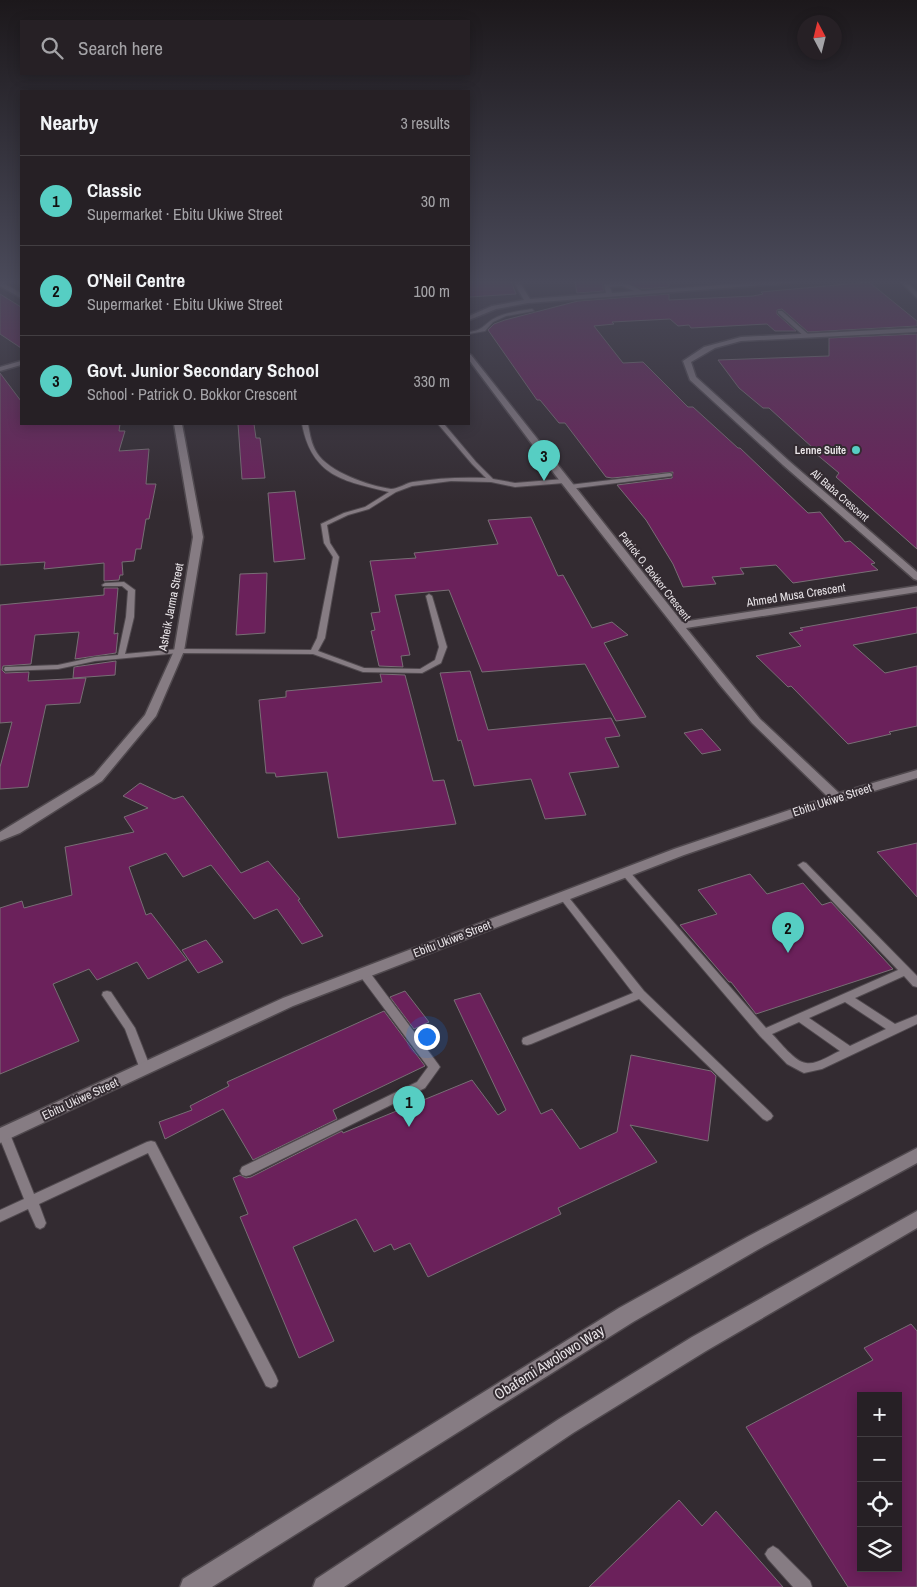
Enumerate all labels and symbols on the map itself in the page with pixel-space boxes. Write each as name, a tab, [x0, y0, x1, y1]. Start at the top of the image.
north arrow	[797, 15, 842, 60]
pin: 3	[528, 440, 560, 481]
place label: Lenne Suite	[795, 443, 846, 457]
marker: Lenne Suite	[850, 444, 862, 456]
street label: Ali Baba Crescent	[807, 465, 872, 524]
street label: Patrick O. Bokkor Crescent	[616, 529, 694, 624]
street label: Asheik Jarma Street	[154, 561, 187, 653]
street label: Ahmed Musa Crescent	[744, 579, 847, 611]
street label: Ebitu Ukiwe Street	[791, 780, 874, 820]
pin: 2	[772, 912, 804, 953]
street label: Ebitu Ukiwe Street	[411, 917, 493, 961]
your location	[414, 1024, 440, 1050]
street label: Ebitu Ukiwe Street	[39, 1074, 121, 1124]
pin: 1	[393, 1086, 425, 1127]
street label: Obafemi Awolowo Way	[490, 1319, 609, 1404]

